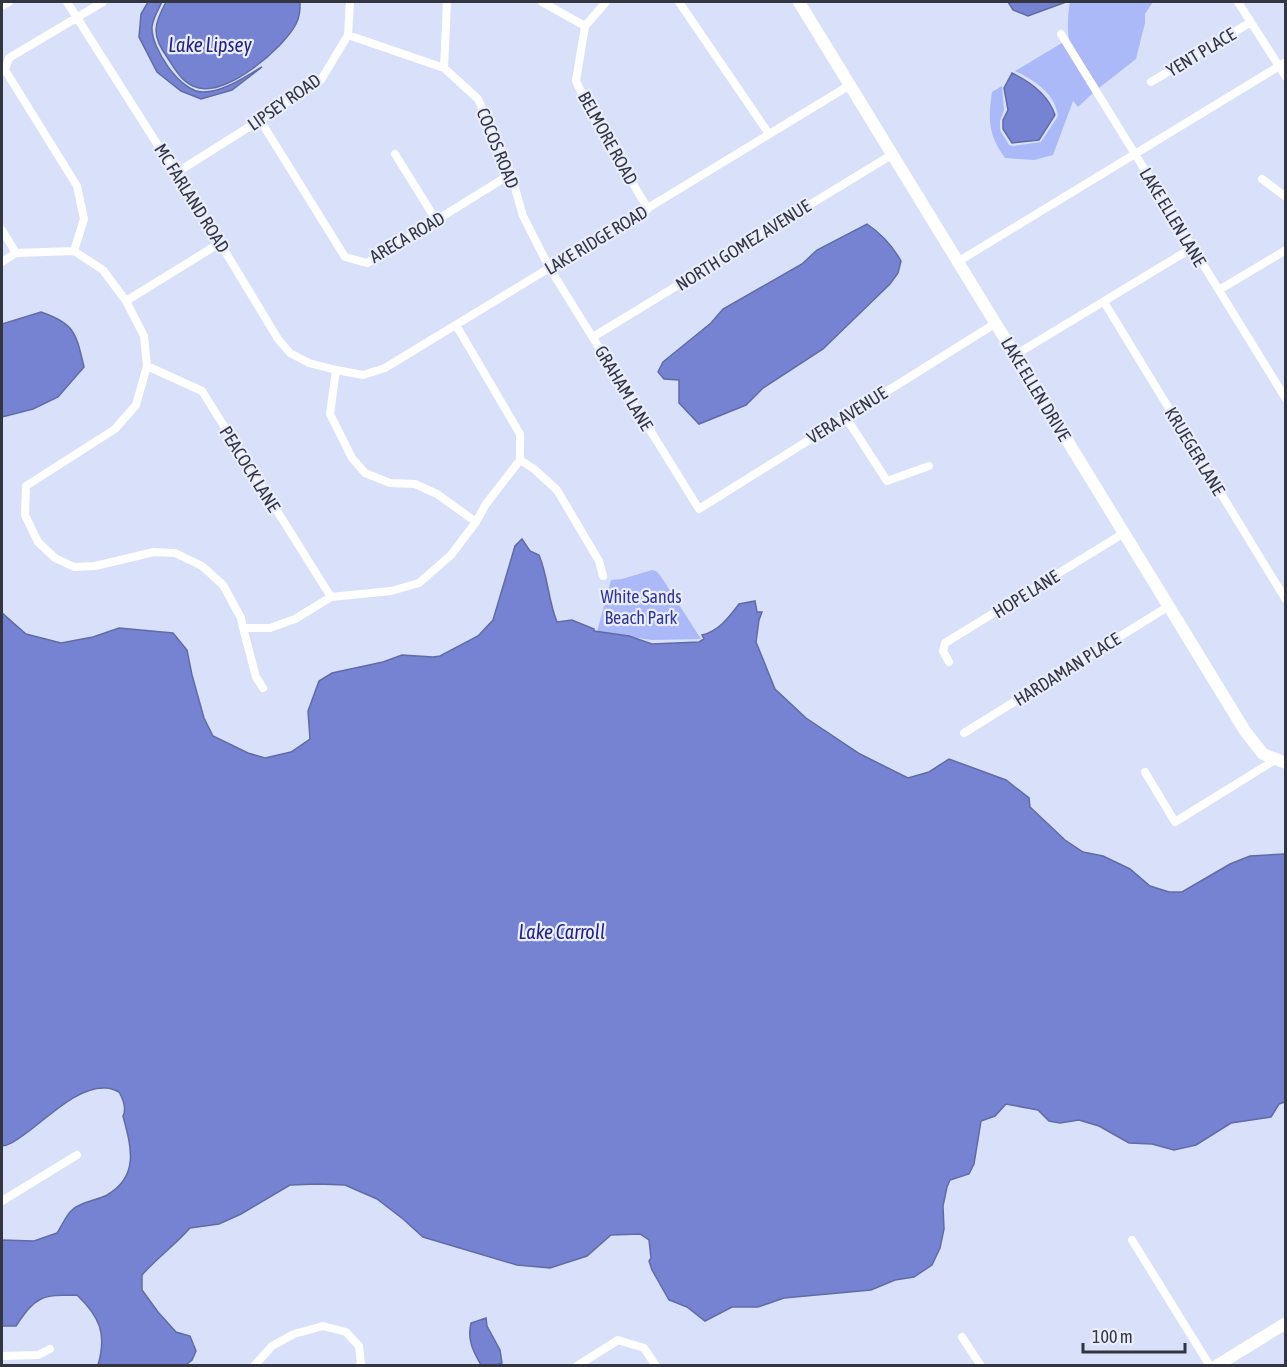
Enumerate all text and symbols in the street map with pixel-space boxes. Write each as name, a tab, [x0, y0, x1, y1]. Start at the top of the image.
street label: YENT PLACE	[1163, 23, 1240, 81]
water label: Lake Lipsey	[168, 33, 252, 56]
street label: LIPSEY ROAD	[243, 69, 325, 135]
street label: BELMORE ROAD	[574, 88, 642, 188]
street label: COCOS ROAD	[472, 105, 524, 191]
street label: MC FARLAND ROAD	[150, 140, 234, 256]
street label: LAKE ELLEN LANE	[1135, 164, 1211, 270]
street label: NORTH GOMEZ AVENUE	[672, 195, 815, 295]
street label: LAKE RIDGE ROAD	[541, 201, 651, 279]
street label: ARECA ROAD	[366, 207, 448, 267]
street label: LAKE ELLEN DRIVE	[997, 333, 1075, 445]
street label: GRAHAM LANE	[590, 342, 658, 435]
street label: VERA AVENUE	[803, 382, 891, 448]
street label: KRUEGER LANE	[1161, 403, 1230, 499]
street label: PEACOCK LANE	[215, 422, 285, 516]
street label: HOPE LANE	[989, 565, 1063, 623]
park label: White Sands Beach Park	[600, 586, 682, 628]
street label: HARDAMAN PLACE	[1010, 628, 1124, 710]
water label: Lake Carroll	[519, 920, 605, 943]
scale bar	[1083, 1316, 1185, 1354]
text: 100 m	[1092, 1326, 1133, 1347]

